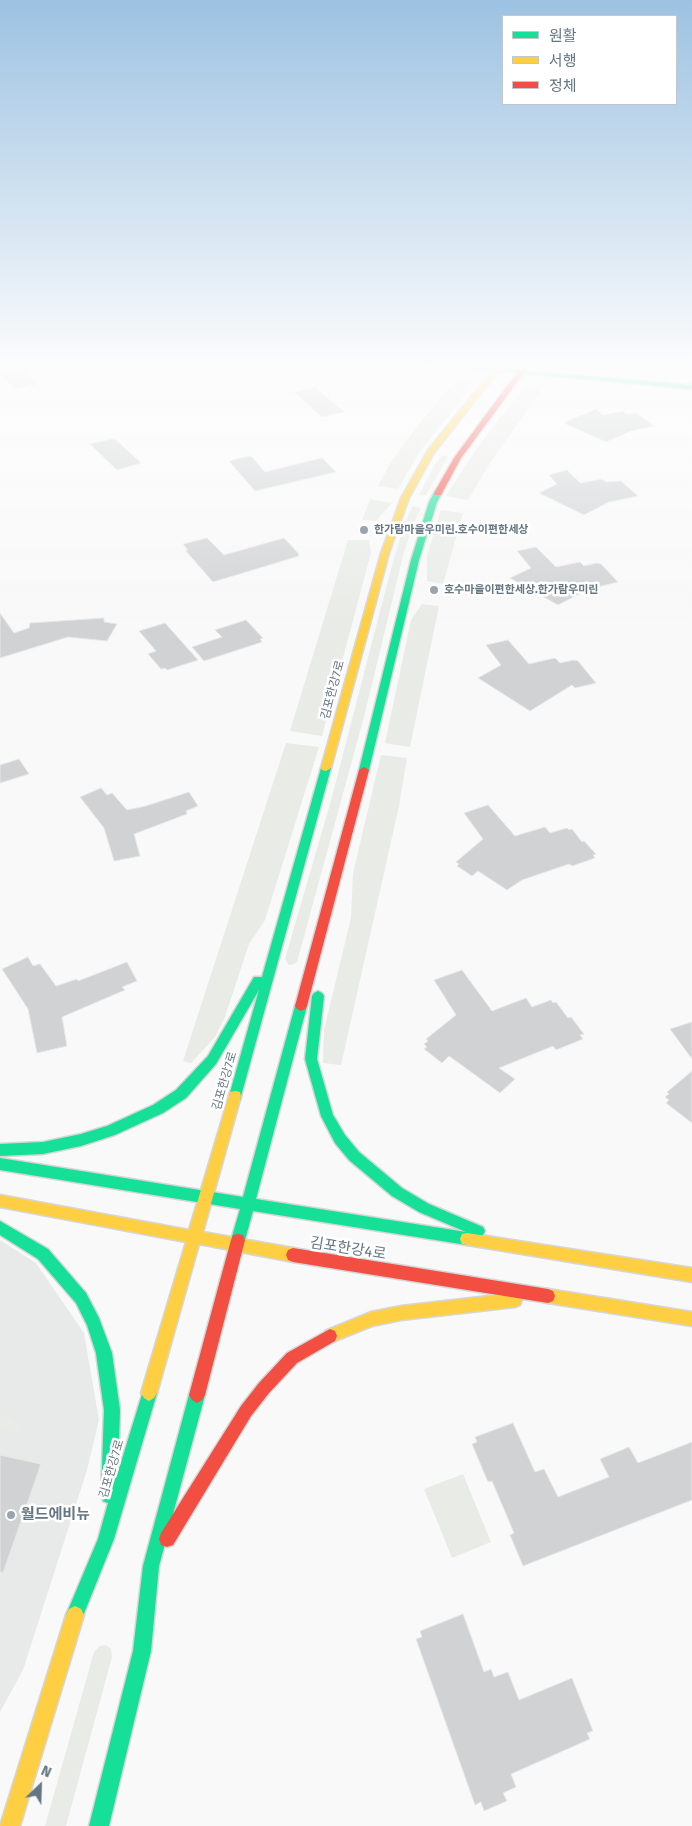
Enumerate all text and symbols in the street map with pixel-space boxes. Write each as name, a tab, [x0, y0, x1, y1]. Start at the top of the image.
legend	[502, 15, 677, 105]
text: 원활	[549, 27, 577, 45]
text: 서행	[549, 52, 577, 70]
text: 정체	[549, 77, 577, 95]
place label: 한가람마을우미린.호수이편한세상	[374, 523, 528, 537]
marker: 한가람마을우미린.호수이편한세상	[358, 524, 370, 536]
place label: 호수마을이편한세상.한가람우미린	[444, 583, 598, 597]
marker: 호수마을이편한세상.한가람우미린	[428, 584, 440, 596]
street label: 김포한강7로	[318, 659, 348, 721]
street label: 김포한강7로	[210, 1050, 240, 1112]
street label: 김포한강4로	[309, 1234, 387, 1264]
street label: 김포한강7로	[97, 1438, 127, 1500]
place label: 월드에비뉴	[21, 1506, 90, 1524]
marker: 월드에비뉴	[5, 1509, 17, 1521]
north arrow	[15, 1761, 65, 1811]
text: N	[39, 1762, 54, 1781]

